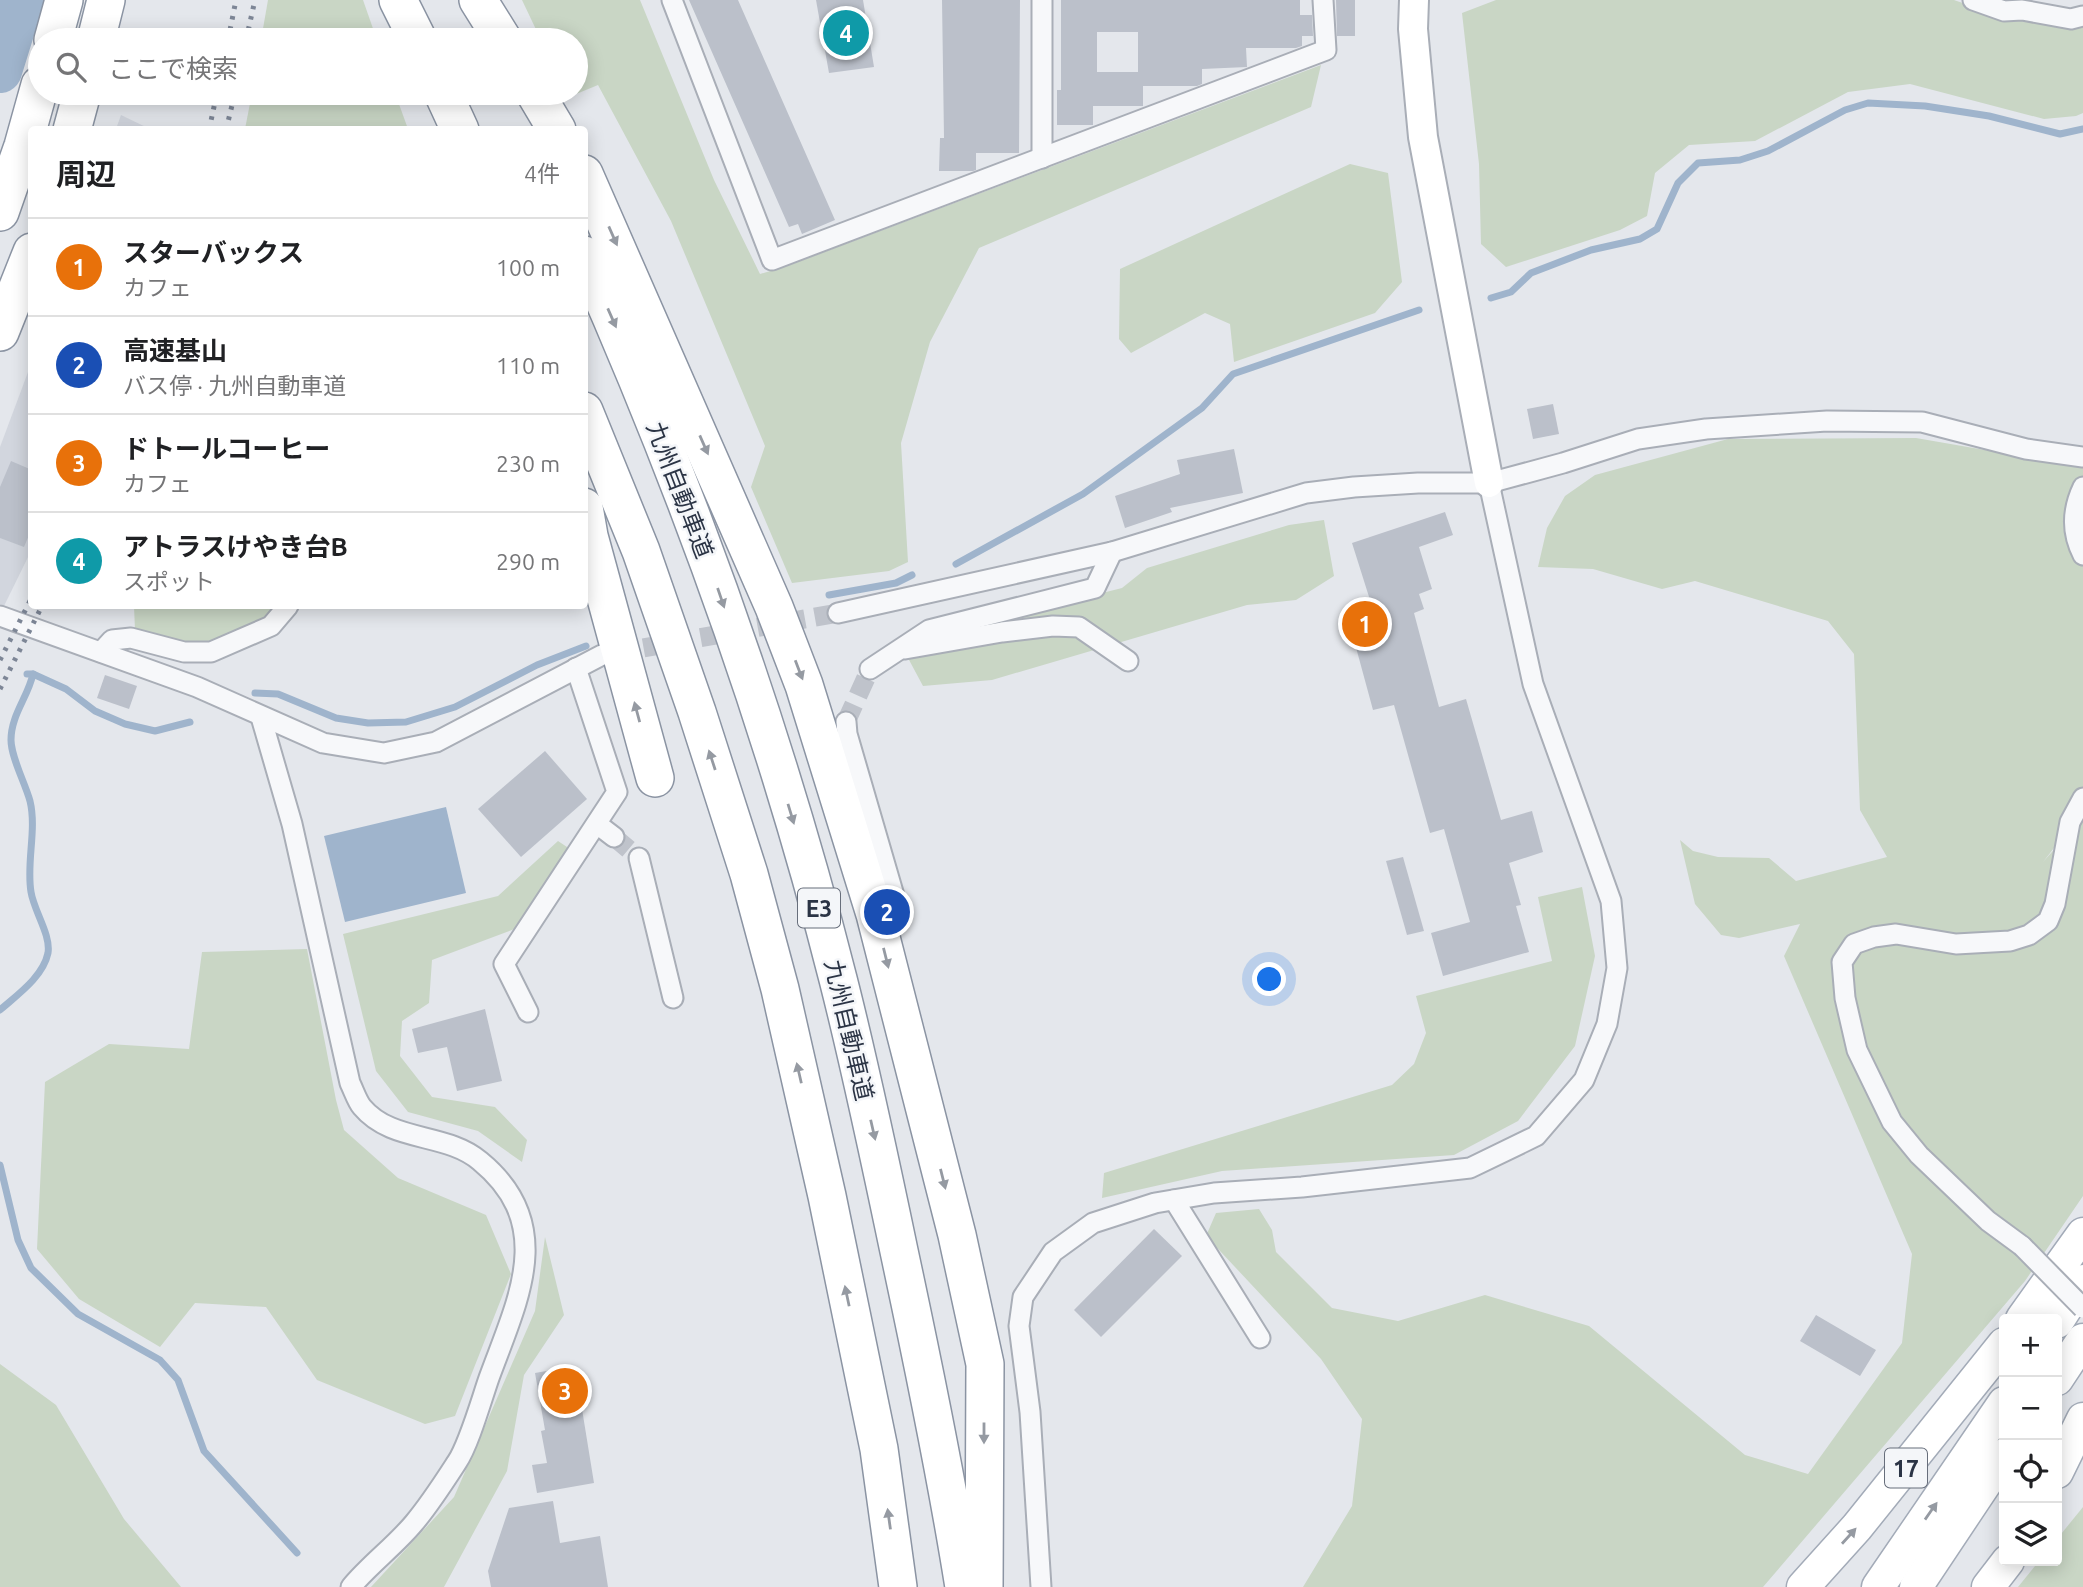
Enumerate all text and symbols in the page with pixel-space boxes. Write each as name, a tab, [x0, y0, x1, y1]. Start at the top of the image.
pin: 4	[823, 7, 869, 59]
search box	[28, 28, 588, 105]
icon: search	[52, 48, 90, 86]
text: ここで検索	[108, 54, 238, 83]
text: 周辺	[56, 157, 116, 191]
text: 4件	[524, 161, 560, 186]
one-way arrow	[607, 226, 618, 247]
text: スターバックス	[123, 238, 304, 267]
text: 1	[73, 255, 85, 280]
text: 100 m	[496, 255, 560, 280]
text: カフェ	[123, 275, 192, 300]
one-way arrow	[607, 307, 618, 328]
text: 高速基山	[123, 336, 227, 365]
text: 2	[73, 353, 85, 378]
text: 110 m	[496, 353, 560, 378]
text: バス停 · 九州自動車道	[123, 373, 346, 398]
street label: 九州自動車道	[642, 418, 718, 562]
text: ドトールコーヒー	[123, 434, 330, 463]
one-way arrow	[698, 434, 709, 455]
text: 3	[73, 451, 85, 476]
text: 230 m	[496, 451, 560, 476]
text: カフェ	[123, 471, 192, 496]
text: アトラスけやき台B	[123, 532, 348, 561]
text: 4	[73, 549, 85, 574]
text: 290 m	[496, 549, 560, 574]
text: スポット	[123, 569, 215, 594]
one-way arrow	[716, 588, 727, 609]
pin: 1	[1342, 598, 1388, 650]
one-way arrow	[793, 660, 804, 681]
one-way arrow	[631, 701, 642, 723]
one-way arrow	[706, 749, 717, 770]
one-way arrow	[787, 804, 797, 825]
pin: 2	[864, 886, 910, 938]
road number: E3	[798, 888, 840, 928]
one-way arrow	[881, 947, 892, 969]
street label: 九州自動車道	[820, 957, 878, 1103]
your location	[1252, 962, 1286, 996]
one-way arrow	[793, 1062, 804, 1084]
one-way arrow	[867, 1119, 878, 1141]
one-way arrow	[938, 1168, 949, 1190]
one-way arrow	[842, 1285, 853, 1307]
map controls	[1999, 1314, 2062, 1566]
button: +	[1999, 1314, 2062, 1377]
pin: 3	[542, 1365, 588, 1417]
button: −	[1999, 1377, 2062, 1440]
one-way arrow	[978, 1422, 990, 1444]
button: locate	[1999, 1440, 2062, 1503]
road number: 17	[1885, 1448, 1927, 1488]
one-way arrow	[1924, 1502, 1938, 1520]
button: layers	[1999, 1503, 2062, 1566]
one-way arrow	[883, 1508, 894, 1530]
one-way arrow	[1840, 1528, 1856, 1545]

